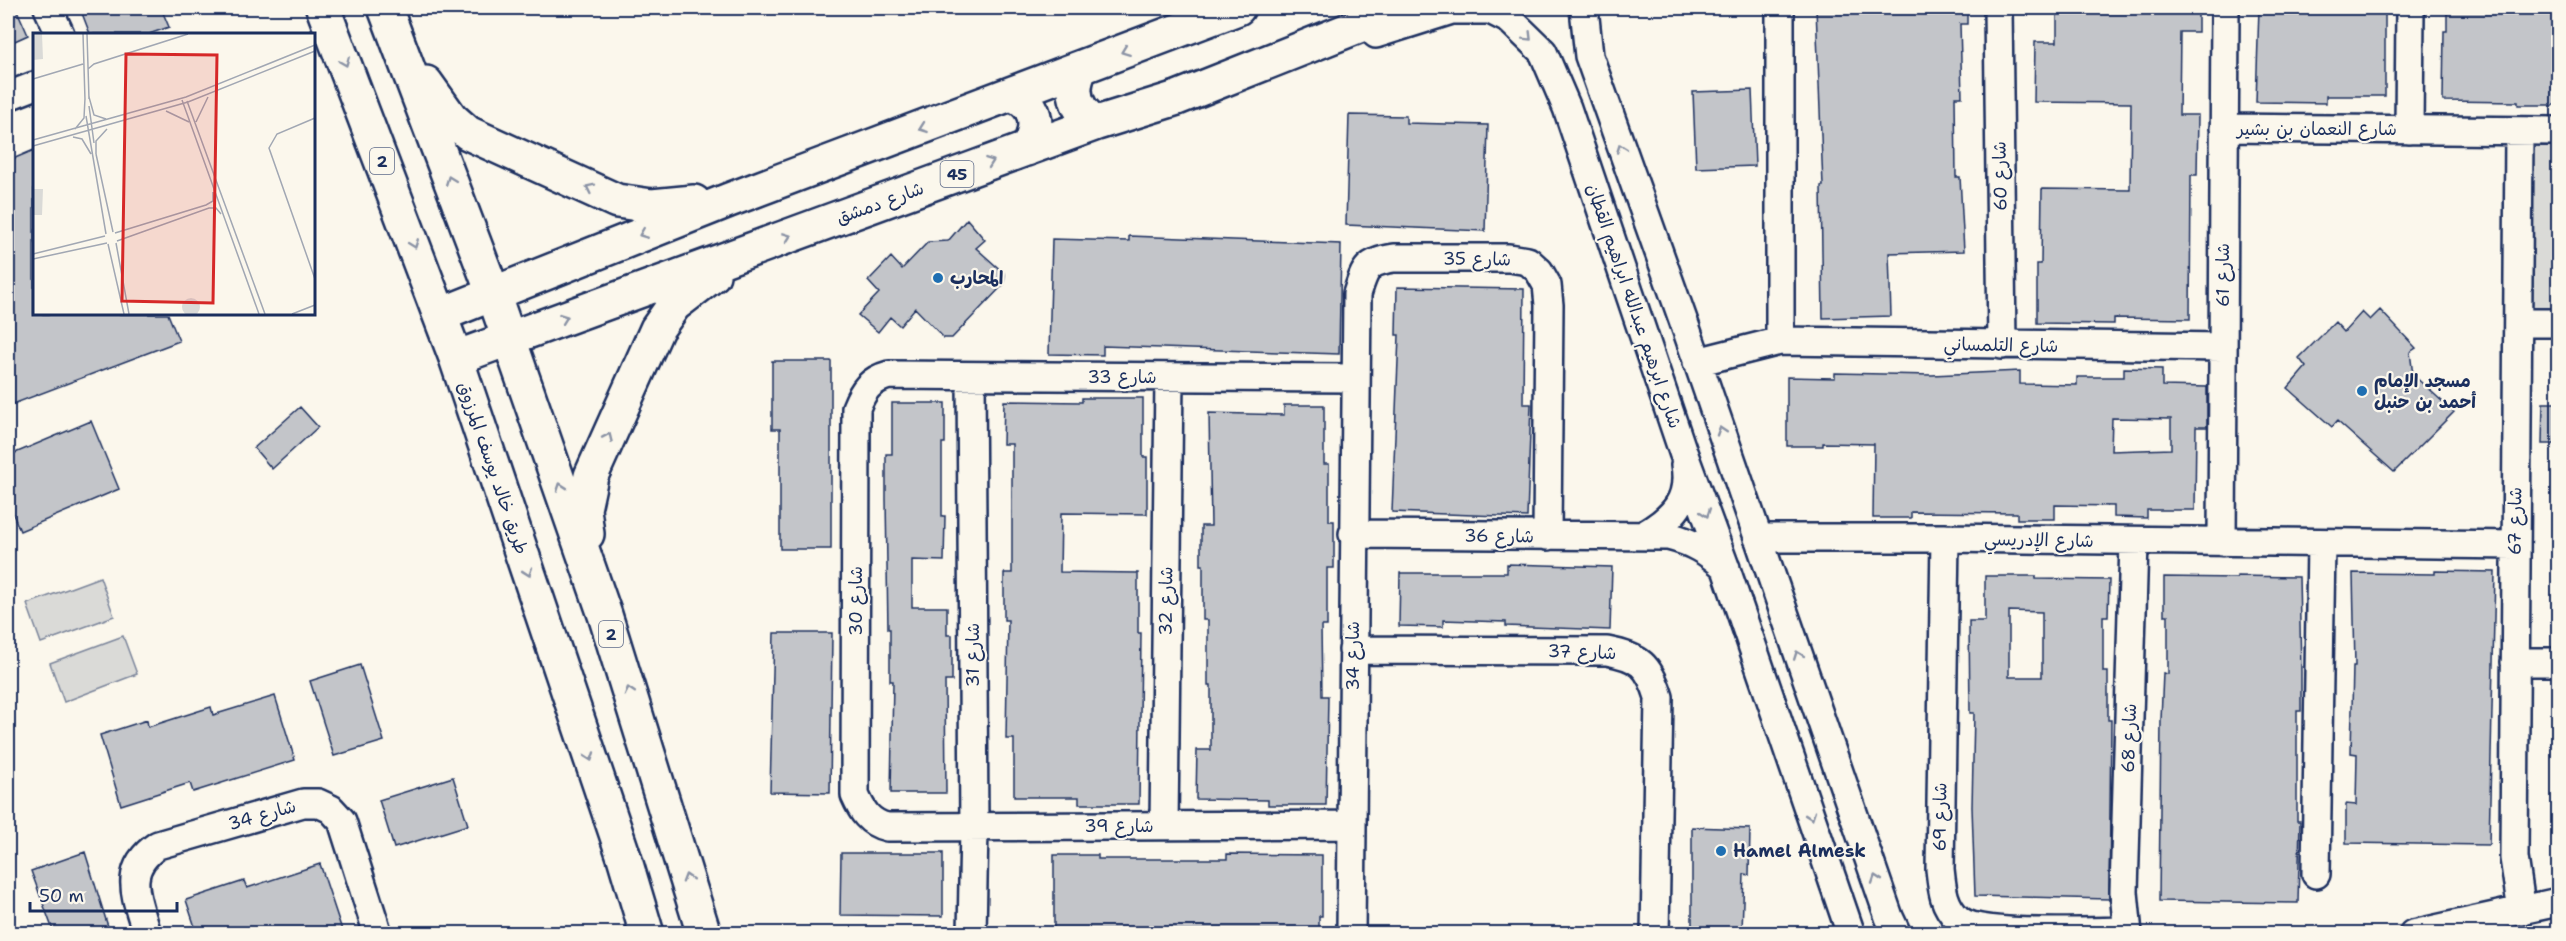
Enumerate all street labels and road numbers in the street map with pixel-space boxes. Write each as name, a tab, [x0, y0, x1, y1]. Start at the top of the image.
street label: شارع النعمان بن بشير	[2235, 117, 2397, 141]
street label: شارع 60	[1987, 141, 2013, 211]
road number: 2	[370, 148, 394, 174]
road number: 45	[940, 161, 974, 187]
street label: شارع دمشق	[833, 176, 927, 230]
street label: شارع ابرهيم عبدالله ابراهيم القطان	[1579, 180, 1687, 432]
street label: شارع 61	[2211, 243, 2235, 307]
street label: شارع 35	[1443, 246, 1511, 272]
street label: شارع التلمساني	[1943, 332, 2059, 362]
street label: شارع 33	[1087, 365, 1157, 389]
street label: طريق خالد يوسف المرزوق	[452, 378, 534, 558]
street label: شارع 67	[2502, 487, 2528, 555]
street label: شارع 36	[1464, 523, 1534, 549]
street label: شارع الإدريسي	[1984, 527, 2094, 557]
street label: شارع 30	[844, 566, 868, 636]
street label: شارع 32	[1153, 566, 1179, 636]
road number: 2	[599, 621, 623, 647]
street label: شارع 34	[1341, 621, 1365, 691]
street label: شارع 31	[961, 623, 985, 687]
street label: شارع 37	[1547, 639, 1617, 665]
street label: شارع 68	[2116, 703, 2142, 773]
street label: شارع 69	[1927, 782, 1953, 852]
street label: شارع 34	[225, 794, 299, 836]
street label: شارع 39	[1084, 814, 1154, 838]

